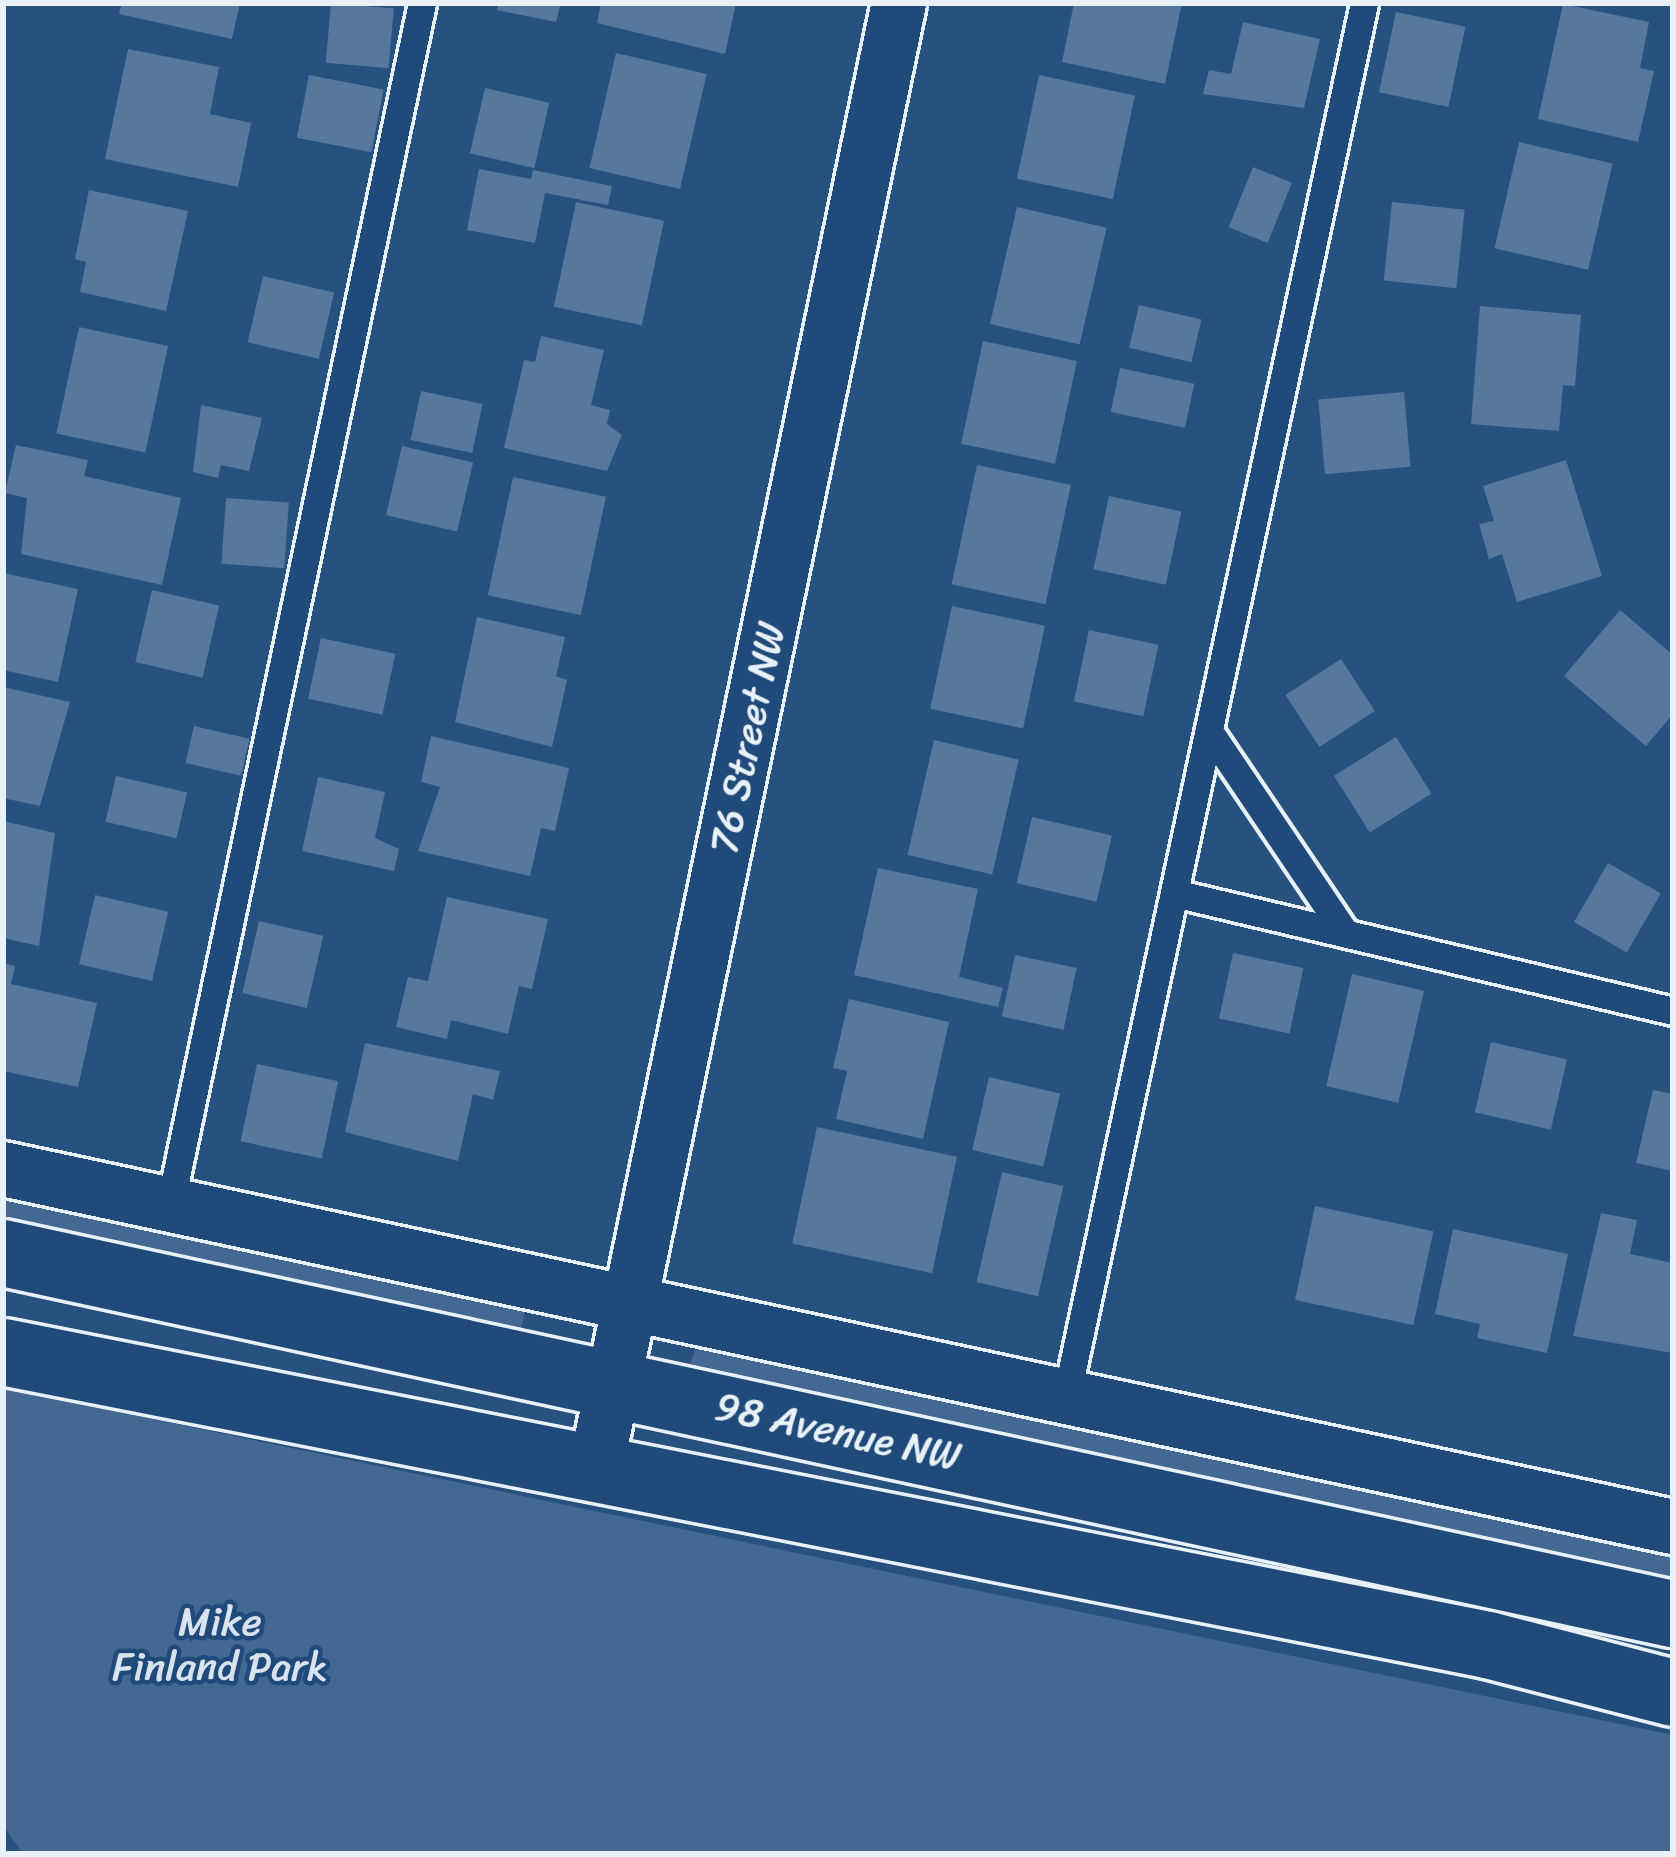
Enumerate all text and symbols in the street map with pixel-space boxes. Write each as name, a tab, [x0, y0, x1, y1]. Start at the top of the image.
street label: 76 Street NW	[701, 618, 795, 858]
street label: 98 Avenue NW	[711, 1383, 965, 1481]
park label: Mike Finland Park	[112, 1600, 328, 1691]

